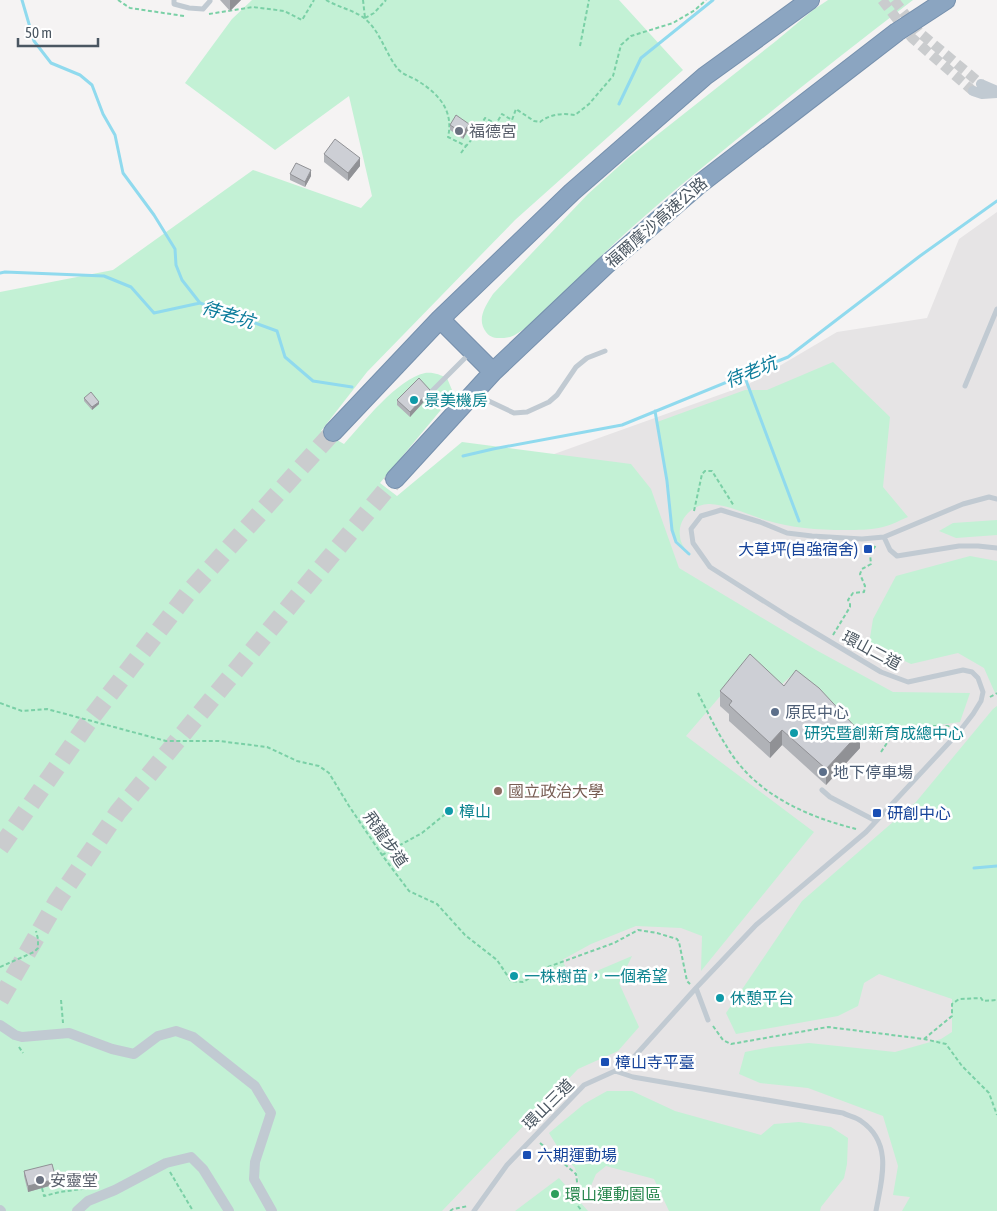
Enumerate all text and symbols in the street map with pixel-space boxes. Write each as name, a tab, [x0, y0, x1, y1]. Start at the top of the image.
scale bar	[18, 15, 98, 47]
text: 50 m	[25, 24, 52, 41]
place label: 福德宮	[469, 122, 517, 140]
marker: 福德宮	[453, 125, 465, 137]
street label: 福爾摩沙高速公路	[602, 173, 710, 271]
water label: 待老坑	[199, 297, 260, 333]
water label: 待老坑	[722, 351, 783, 391]
place label: 景美機房	[424, 391, 488, 409]
marker: 景美機房	[408, 394, 420, 406]
place label: 大草坪(自強宿舍)	[738, 540, 858, 559]
marker: 大草坪(自強宿舍)	[862, 543, 874, 555]
street label: 環山二道	[840, 627, 904, 673]
place label: 原民中心	[785, 703, 849, 721]
marker: 原民中心	[769, 706, 781, 718]
place label: 研究暨創新育成總中心	[804, 724, 964, 742]
marker: 研究暨創新育成總中心	[788, 727, 800, 739]
place label: 地下停車場	[833, 763, 913, 781]
marker: 地下停車場	[817, 766, 829, 778]
place label: 國立政治大學	[508, 782, 604, 800]
marker: 國立政治大學	[492, 785, 504, 797]
place label: 樟山	[459, 802, 491, 820]
place label: 研創中心	[887, 804, 951, 822]
marker: 樟山	[443, 805, 455, 817]
marker: 研創中心	[871, 807, 883, 819]
street label: 飛龍步道	[360, 808, 412, 870]
place label: 一株樹苗，一個希望	[524, 967, 668, 985]
marker: 一株樹苗，一個希望	[508, 970, 520, 982]
place label: 休憩平台	[730, 989, 794, 1007]
marker: 休憩平台	[714, 992, 726, 1004]
place label: 樟山寺平臺	[615, 1053, 695, 1071]
marker: 樟山寺平臺	[599, 1056, 611, 1068]
street label: 環山三道	[519, 1075, 577, 1133]
place label: 六期運動場	[537, 1146, 617, 1164]
marker: 六期運動場	[521, 1149, 533, 1161]
place label: 安靈堂	[50, 1171, 98, 1189]
marker: 安靈堂	[34, 1174, 46, 1186]
place label: 環山運動園區	[565, 1185, 661, 1203]
marker: 環山運動園區	[549, 1188, 561, 1200]

